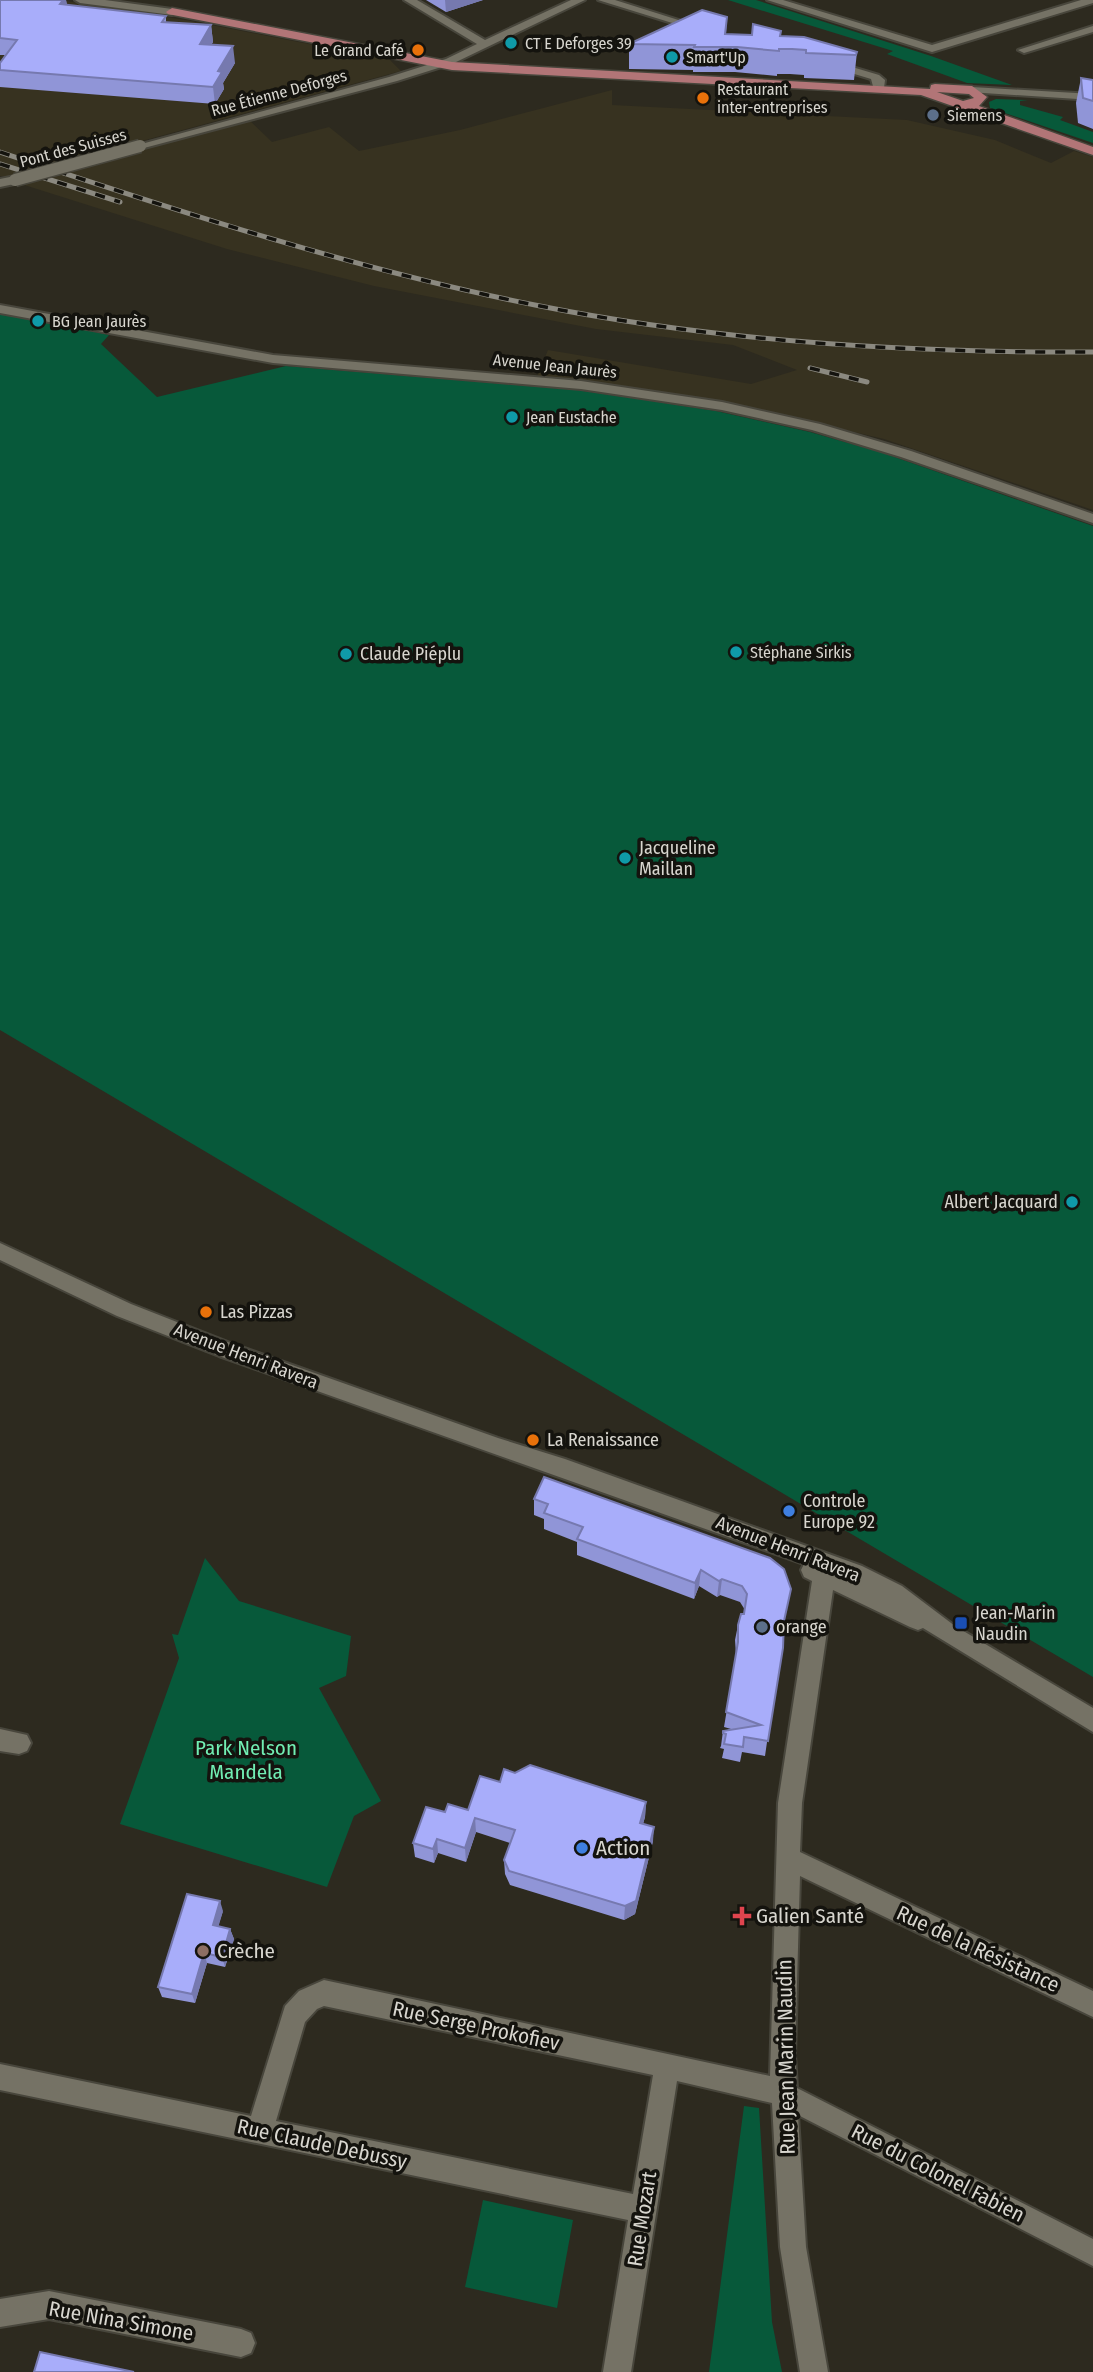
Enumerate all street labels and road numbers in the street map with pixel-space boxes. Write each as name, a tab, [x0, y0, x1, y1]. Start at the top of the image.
street label: Rue Étienne Deforges	[209, 66, 349, 120]
street label: Pont des Suisses	[18, 125, 128, 171]
street label: Avenue Jean Jaurès	[492, 350, 618, 382]
street label: Avenue Henri Ravera	[171, 1318, 321, 1394]
street label: Avenue Henri Ravera	[713, 1511, 863, 1587]
street label: Rue de la Résistance	[892, 1900, 1064, 1998]
street label: Rue Jean Marin Naudin	[771, 1959, 801, 2155]
street label: Rue Serge Prokofiev	[390, 1996, 562, 2057]
street label: Rue Claude Debussy	[235, 2113, 410, 2175]
street label: Rue du Colonel Fabien	[847, 2118, 1029, 2228]
street label: Rue Mozart	[622, 2169, 662, 2268]
street label: Rue Nina Simone	[47, 2295, 195, 2347]

